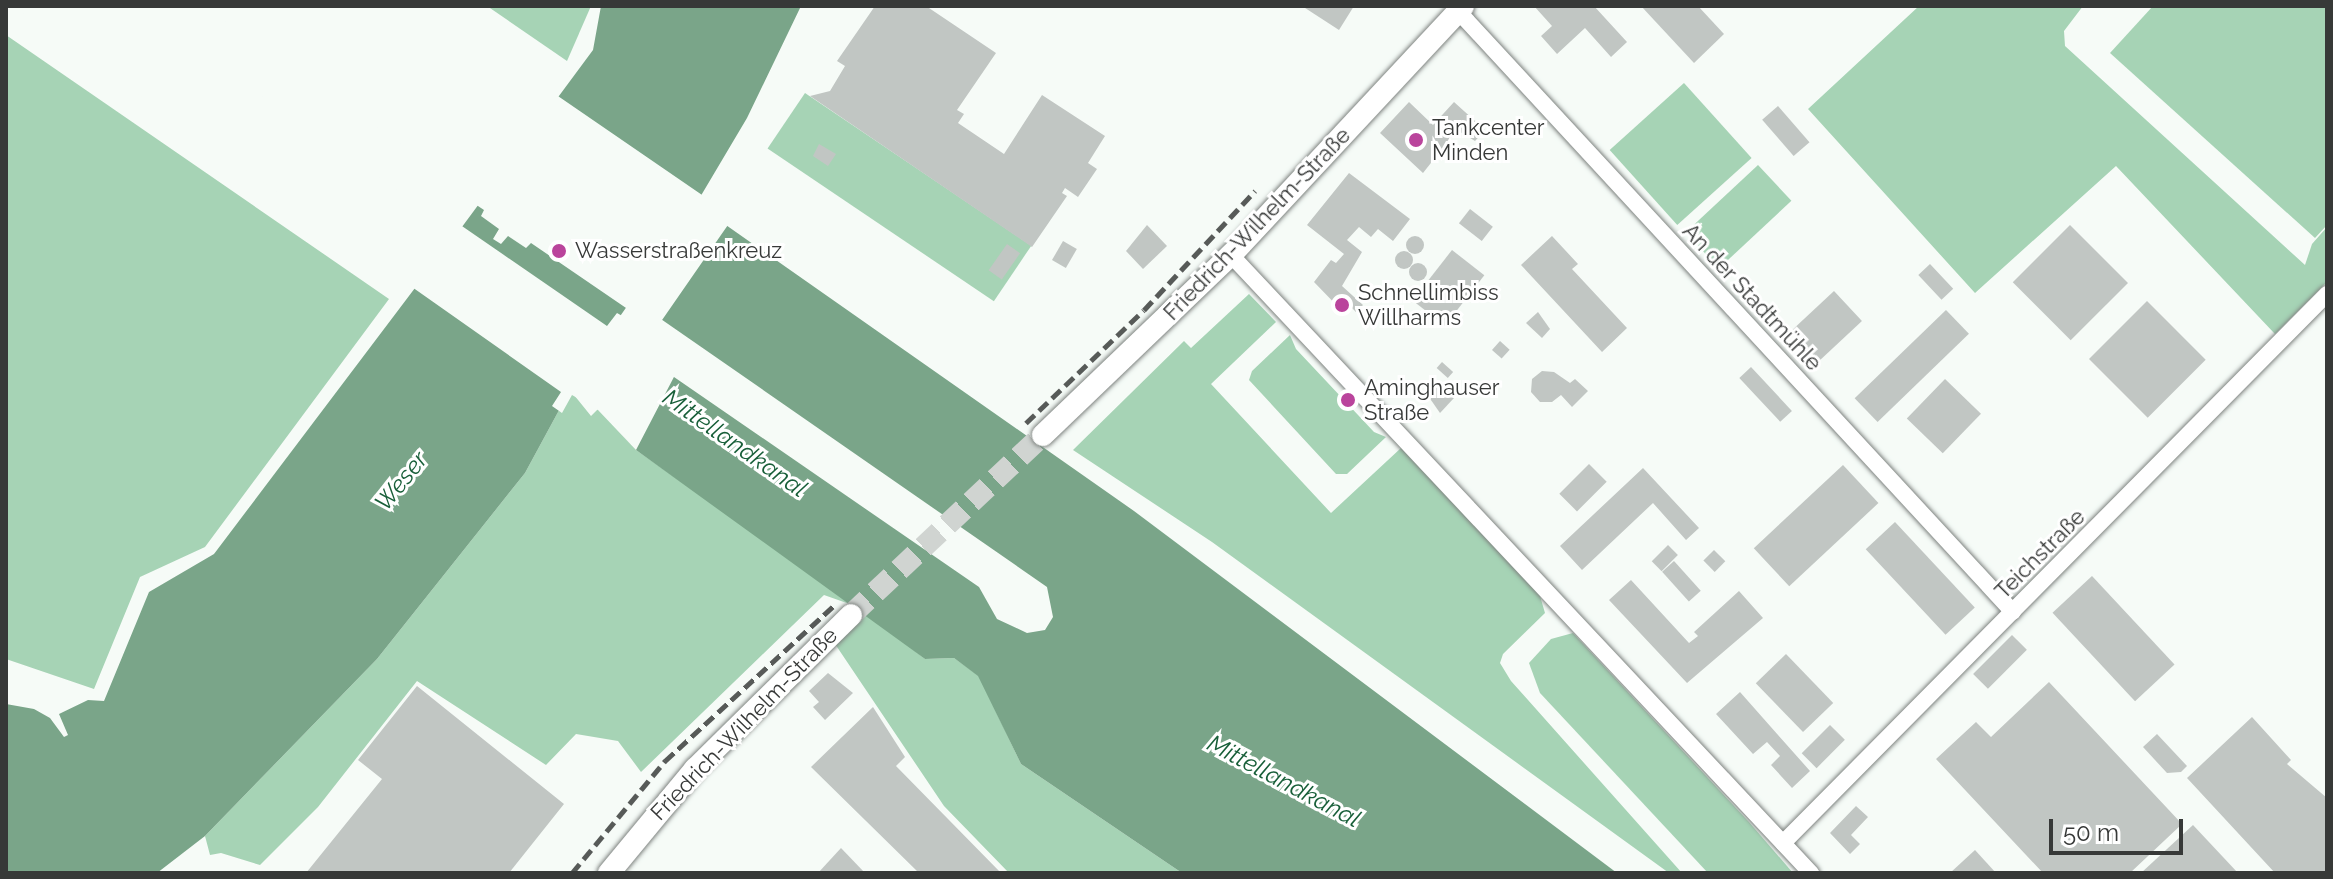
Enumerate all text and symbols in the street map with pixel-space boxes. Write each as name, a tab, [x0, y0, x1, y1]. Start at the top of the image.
place label: Tankcenter Minden	[1432, 114, 1544, 166]
street label: Friedrich-Wilhelm-Straße	[1158, 122, 1356, 326]
marker: Tankcenter Minden	[1407, 131, 1425, 149]
street label: An der Stadtmühle	[1677, 218, 1827, 376]
place label: Wasserstraßenkreuz	[575, 238, 782, 264]
marker: Wasserstraßenkreuz	[550, 242, 568, 260]
place label: Schnellimbiss Willharms	[1358, 279, 1499, 330]
marker: Schnellimbiss Willharms	[1333, 296, 1351, 314]
place label: Aminghauser Straße	[1364, 374, 1499, 426]
water label: Mittellandkanal	[657, 383, 813, 503]
marker: Aminghauser Straße	[1339, 391, 1357, 409]
water label: Weser	[369, 446, 433, 516]
street label: Teichstraße	[1990, 504, 2090, 604]
street label: Friedrich-Wilhelm-Straße	[645, 622, 843, 826]
water label: Mittellandkanal	[1203, 729, 1365, 833]
scale bar	[2053, 803, 2187, 853]
text: 50 m	[2063, 818, 2119, 847]

